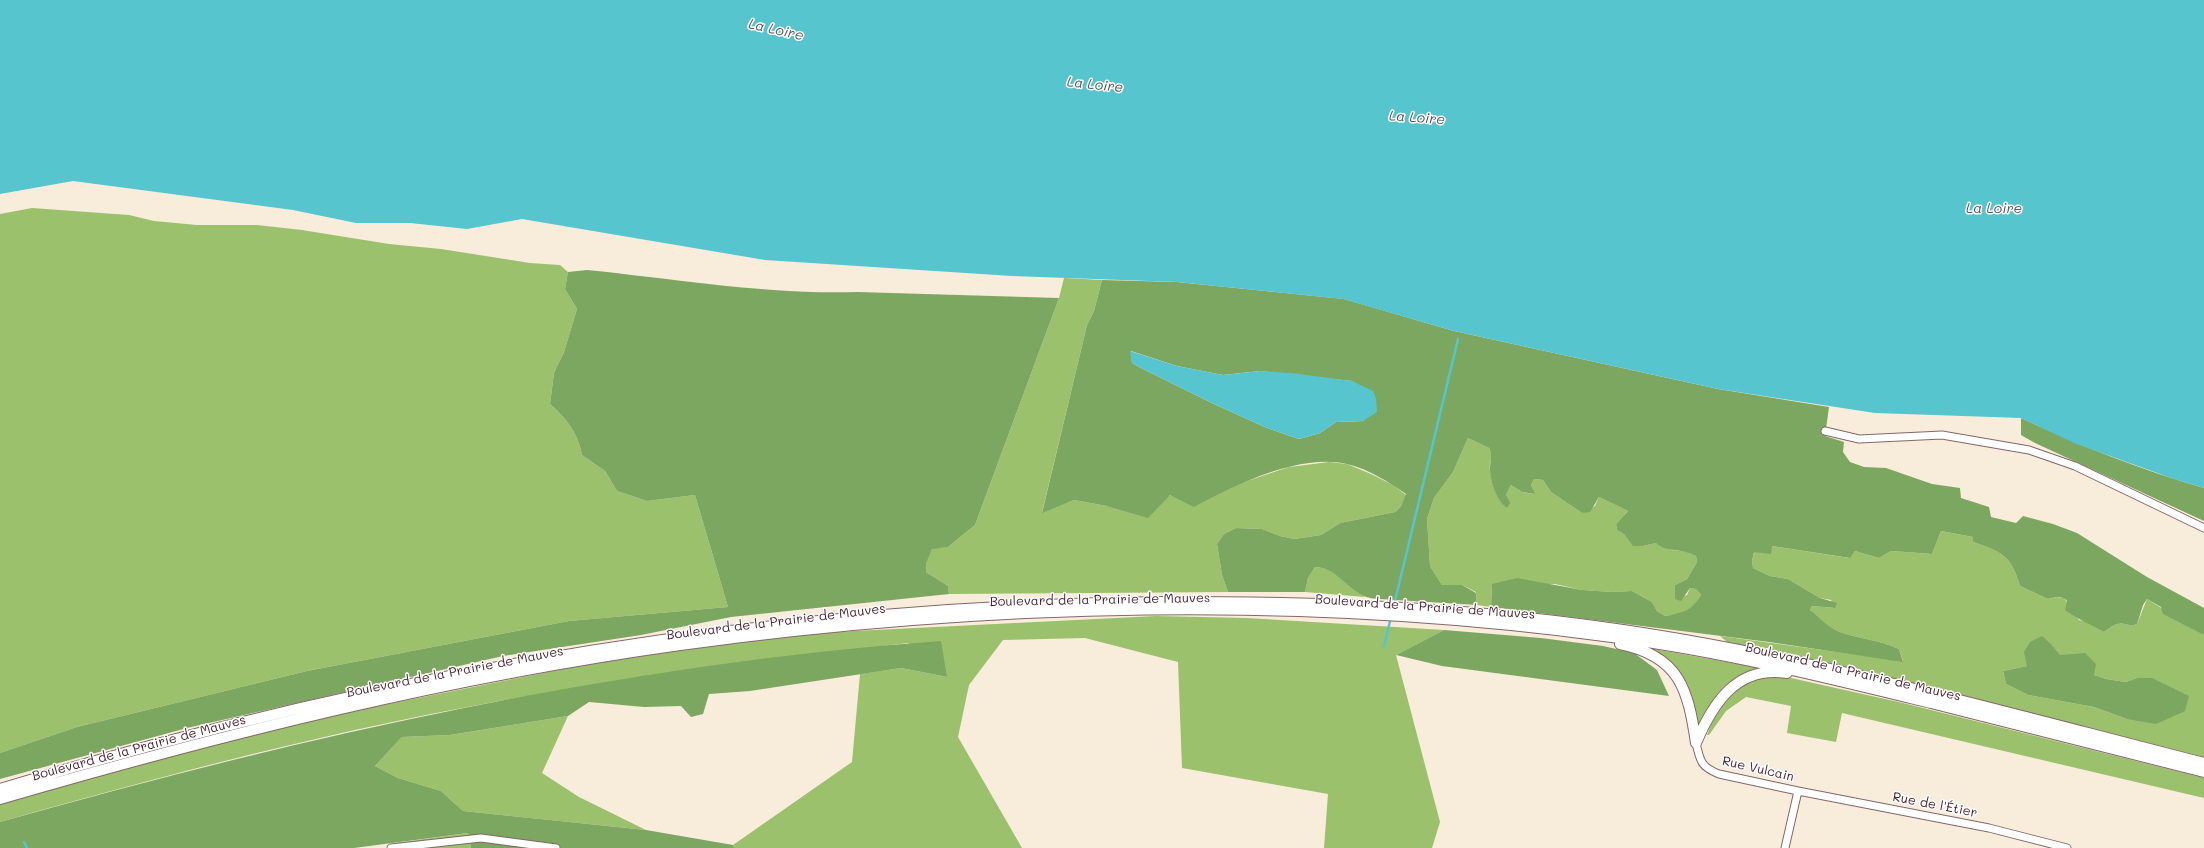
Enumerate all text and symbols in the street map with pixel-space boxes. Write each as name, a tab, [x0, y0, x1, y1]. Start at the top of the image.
water label: La Loire	[747, 15, 805, 45]
water label: La Loire	[1066, 74, 1124, 96]
water label: La Loire	[1388, 108, 1446, 128]
water label: La Loire	[1966, 201, 2022, 217]
street label: Boulevard de la Prairie de Mauves	[990, 590, 1210, 610]
street label: Boulevard de la Prairie de Mauves	[1314, 592, 1536, 622]
street label: Boulevard de la Prairie de Mauves	[666, 601, 886, 643]
street label: Boulevard de la Prairie de Mauves	[1744, 640, 1962, 704]
street label: Boulevard de la Prairie de Mauves	[345, 643, 565, 701]
street label: Boulevard de la Prairie de Mauves	[30, 712, 248, 784]
street label: Rue Vulcain	[1721, 753, 1795, 785]
street label: Rue de l'Étier	[1891, 789, 1979, 821]

